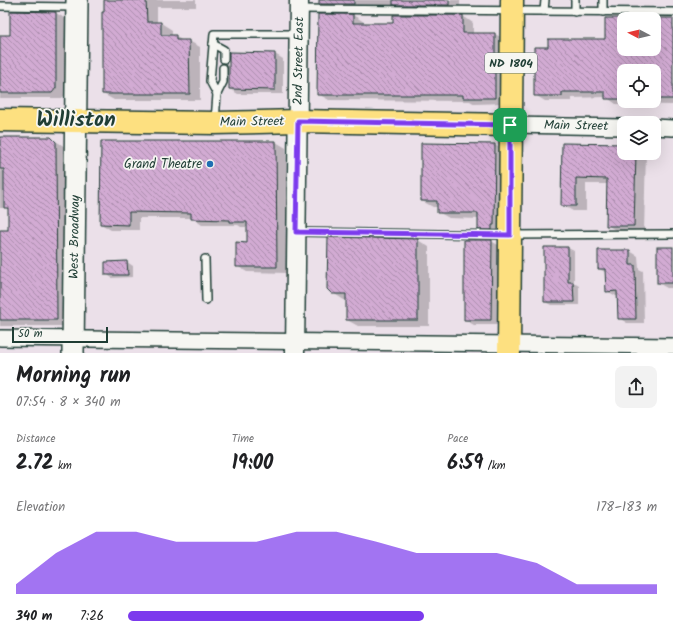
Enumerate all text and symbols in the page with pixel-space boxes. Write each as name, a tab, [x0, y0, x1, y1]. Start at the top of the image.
north arrow	[617, 12, 661, 56]
map controls	[617, 12, 661, 160]
street label: 2nd Street East	[288, 16, 310, 105]
road number: ND 1804	[485, 53, 537, 73]
button: locate	[617, 64, 661, 108]
district label: Williston	[36, 104, 116, 137]
pin	[493, 108, 527, 142]
street label: Main Street	[220, 111, 285, 133]
icon: arrive	[499, 114, 521, 136]
street label: Main Street	[544, 115, 609, 137]
button: layers	[617, 116, 661, 160]
place label: Grand Theatre	[124, 154, 202, 175]
marker: Grand Theatre	[205, 159, 215, 169]
street label: West Broadway	[64, 194, 86, 279]
scale bar	[12, 325, 108, 344]
text: 50 m	[18, 325, 43, 343]
text: Morning run	[16, 359, 131, 394]
button: share	[615, 366, 657, 408]
text: 07:54 · 8 × 340 m	[16, 392, 121, 413]
text: Distance	[16, 430, 56, 448]
text: Time	[232, 430, 254, 448]
text: Pace	[447, 430, 468, 448]
text: 2.72	[16, 448, 54, 480]
text: 19:00	[232, 448, 273, 480]
text: 6:59	[447, 448, 483, 480]
text: km	[54, 457, 72, 475]
text: /km	[483, 457, 506, 475]
text: Elevation	[16, 497, 65, 518]
text: 178–183 m	[596, 497, 657, 518]
text: 340 m	[16, 606, 53, 627]
text: 7:26	[80, 606, 104, 627]

